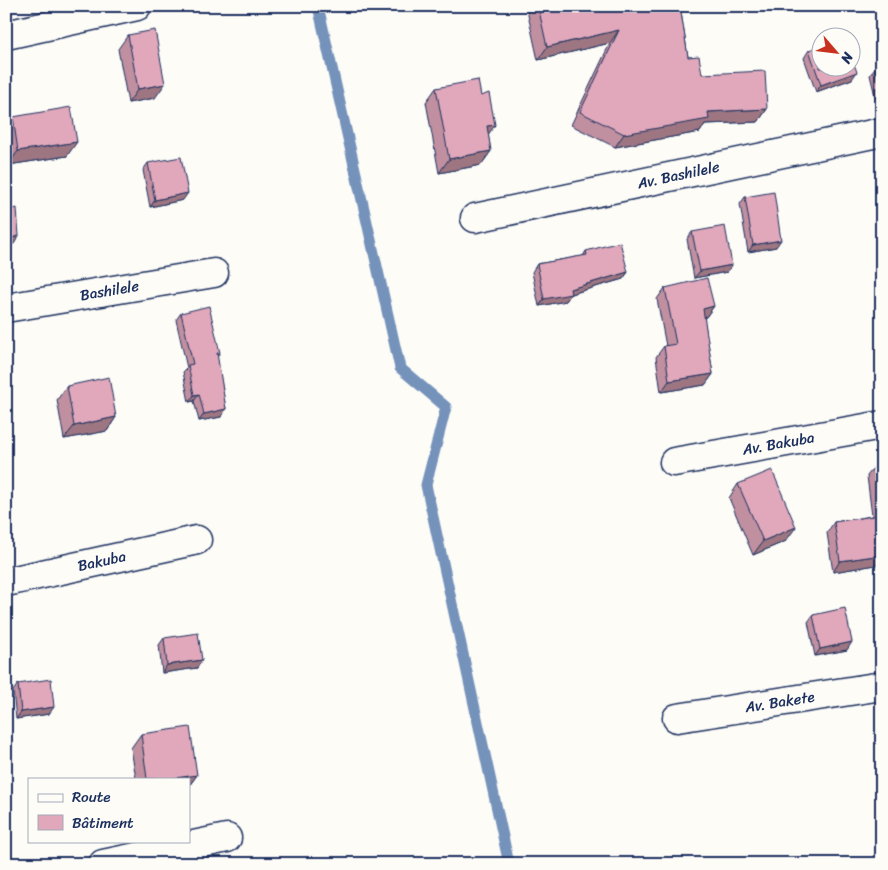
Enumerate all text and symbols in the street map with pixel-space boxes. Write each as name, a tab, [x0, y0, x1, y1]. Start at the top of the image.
north arrow	[810, 28, 860, 78]
text: N	[834, 47, 861, 68]
street label: Av. Bashilele	[634, 154, 722, 197]
street label: Bashilele	[78, 273, 141, 308]
street label: Av. Bakuba	[739, 424, 817, 463]
street label: Bakuba	[75, 543, 129, 579]
street label: Av. Bakete	[742, 684, 816, 720]
legend	[28, 778, 190, 842]
text: Route	[72, 784, 111, 810]
text: Bâtiment	[72, 810, 134, 836]

